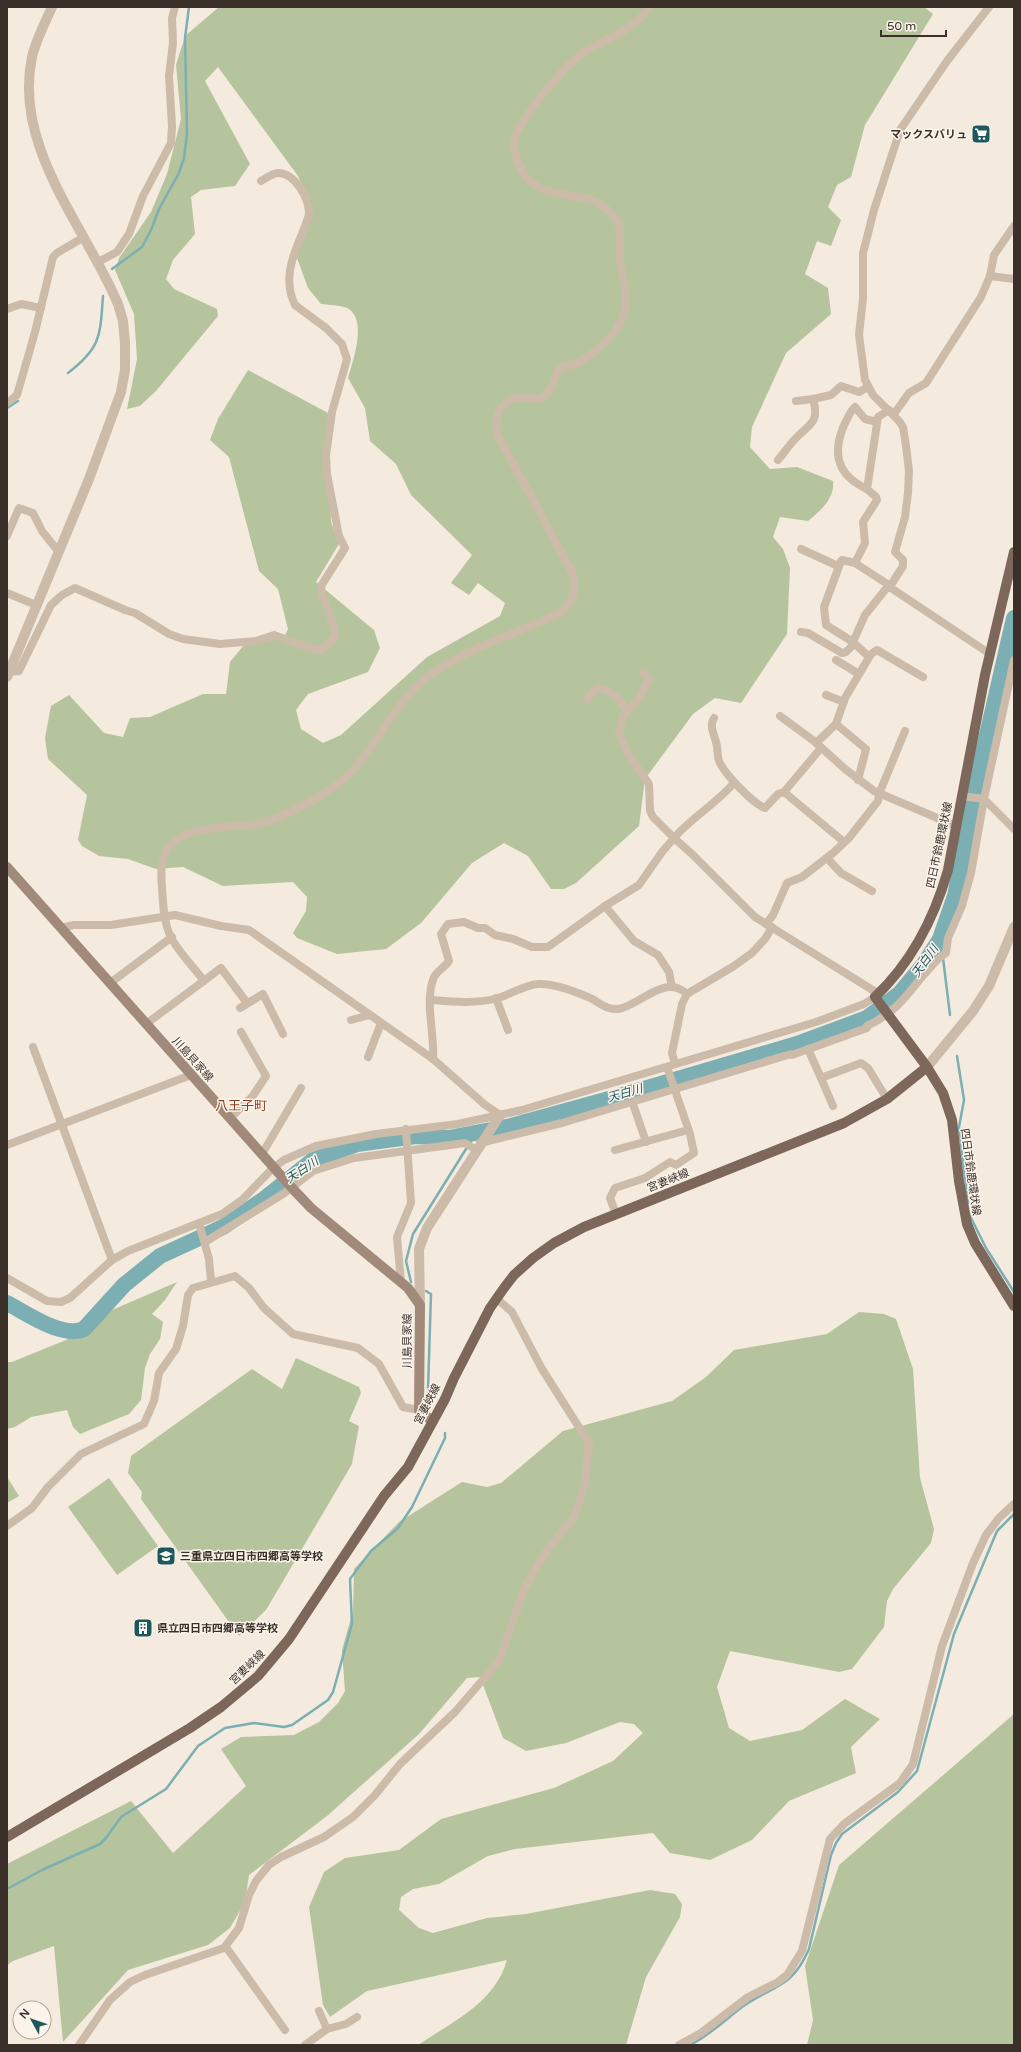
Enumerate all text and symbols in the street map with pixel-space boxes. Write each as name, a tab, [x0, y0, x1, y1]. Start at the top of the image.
scale bar	[881, 12, 946, 38]
text: 50 m	[887, 19, 916, 33]
supermarket icon: マックスバリュ	[970, 123, 992, 145]
place label: マックスバリュ	[890, 128, 967, 141]
street label: 四日市鈴鹿環状線	[924, 801, 955, 889]
water label: 天白川	[909, 941, 942, 980]
street label: 川島貝家線	[169, 1035, 216, 1084]
water label: 天白川	[606, 1081, 646, 1105]
district label: 八王子町	[215, 1098, 267, 1114]
street label: 四日市鈴鹿環状線	[958, 1128, 983, 1217]
water label: 天白川	[283, 1153, 323, 1186]
street label: 宮妻峡線	[645, 1166, 691, 1195]
street label: 川島貝家線	[401, 1314, 414, 1369]
street label: 宮妻峡線	[412, 1382, 443, 1427]
school or university icon: 三重県立四日市四郷高等学校	[155, 1545, 177, 1567]
place label: 三重県立四日市四郷高等学校	[180, 1550, 323, 1563]
building icon: 県立四日市四郷高等学校	[132, 1617, 154, 1639]
place label: 県立四日市四郷高等学校	[157, 1622, 278, 1635]
street label: 宮妻峡線	[227, 1647, 268, 1687]
north arrow	[12, 2000, 52, 2040]
text: N	[17, 2006, 33, 2021]

